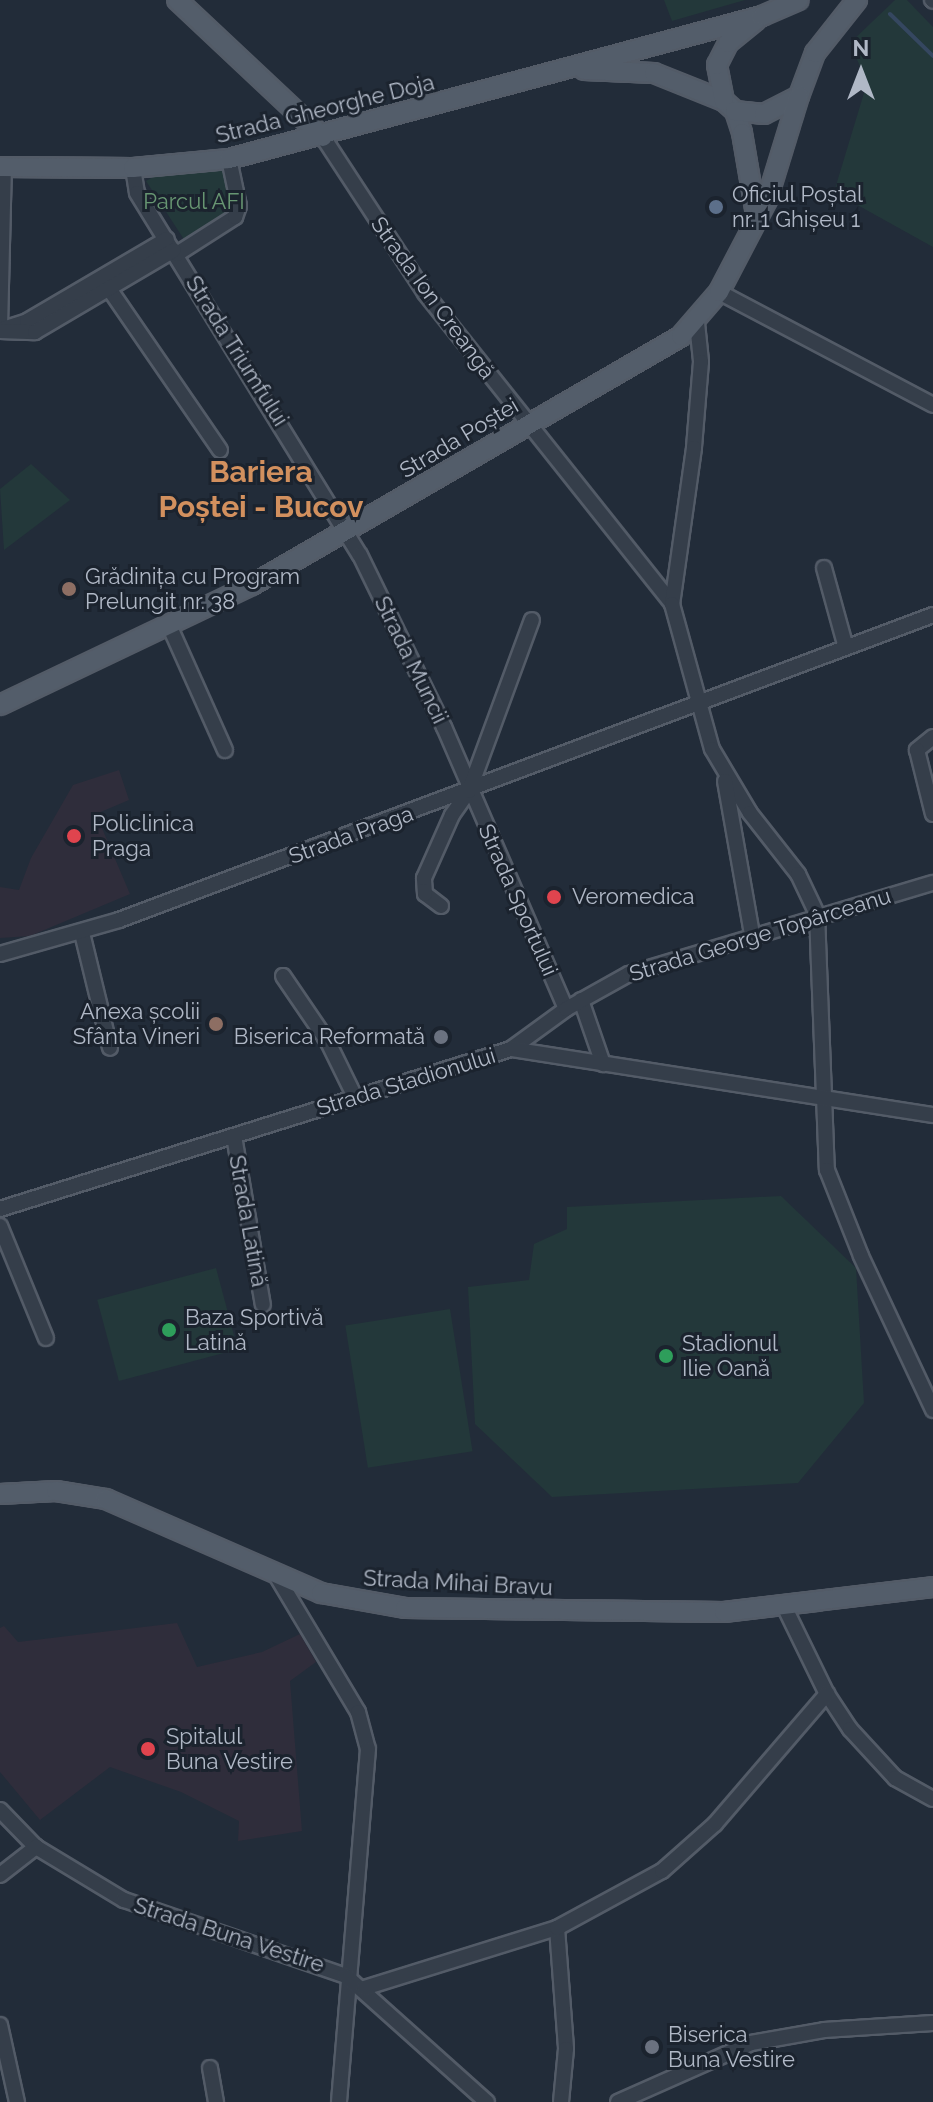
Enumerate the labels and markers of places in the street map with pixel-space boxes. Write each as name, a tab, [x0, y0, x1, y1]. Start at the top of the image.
place label: Oficiul Poștal nr. 1 Ghișeu 1	[732, 181, 864, 232]
marker: Oficiul Poștal nr. 1 Ghișeu 1	[707, 198, 725, 216]
place label: Grădinița cu Program Prelungit nr. 38	[85, 563, 300, 614]
marker: Grădinița cu Program Prelungit nr. 38	[60, 580, 78, 598]
place label: Policlinica Praga	[92, 810, 194, 862]
marker: Policlinica Praga	[63, 825, 85, 847]
place label: Veromedica	[572, 884, 695, 910]
marker: Veromedica	[543, 886, 565, 908]
place label: Anexa școlii Sfânta Vineri	[72, 998, 200, 1050]
marker: Anexa școlii Sfânta Vineri	[207, 1015, 225, 1033]
place label: Biserica Reformată	[234, 1024, 425, 1050]
marker: Biserica Reformată	[432, 1028, 450, 1046]
place label: Baza Sportivă Latină	[185, 1304, 323, 1356]
marker: Baza Sportivă Latină	[160, 1321, 178, 1339]
place label: Stadionul Ilie Oană	[682, 1330, 778, 1382]
marker: Stadionul Ilie Oană	[657, 1347, 675, 1365]
place label: Spitalul Buna Vestire	[166, 1723, 294, 1774]
marker: Spitalul Buna Vestire	[137, 1738, 159, 1760]
place label: Biserica Buna Vestire	[668, 2021, 796, 2072]
marker: Biserica Buna Vestire	[643, 2038, 661, 2056]

